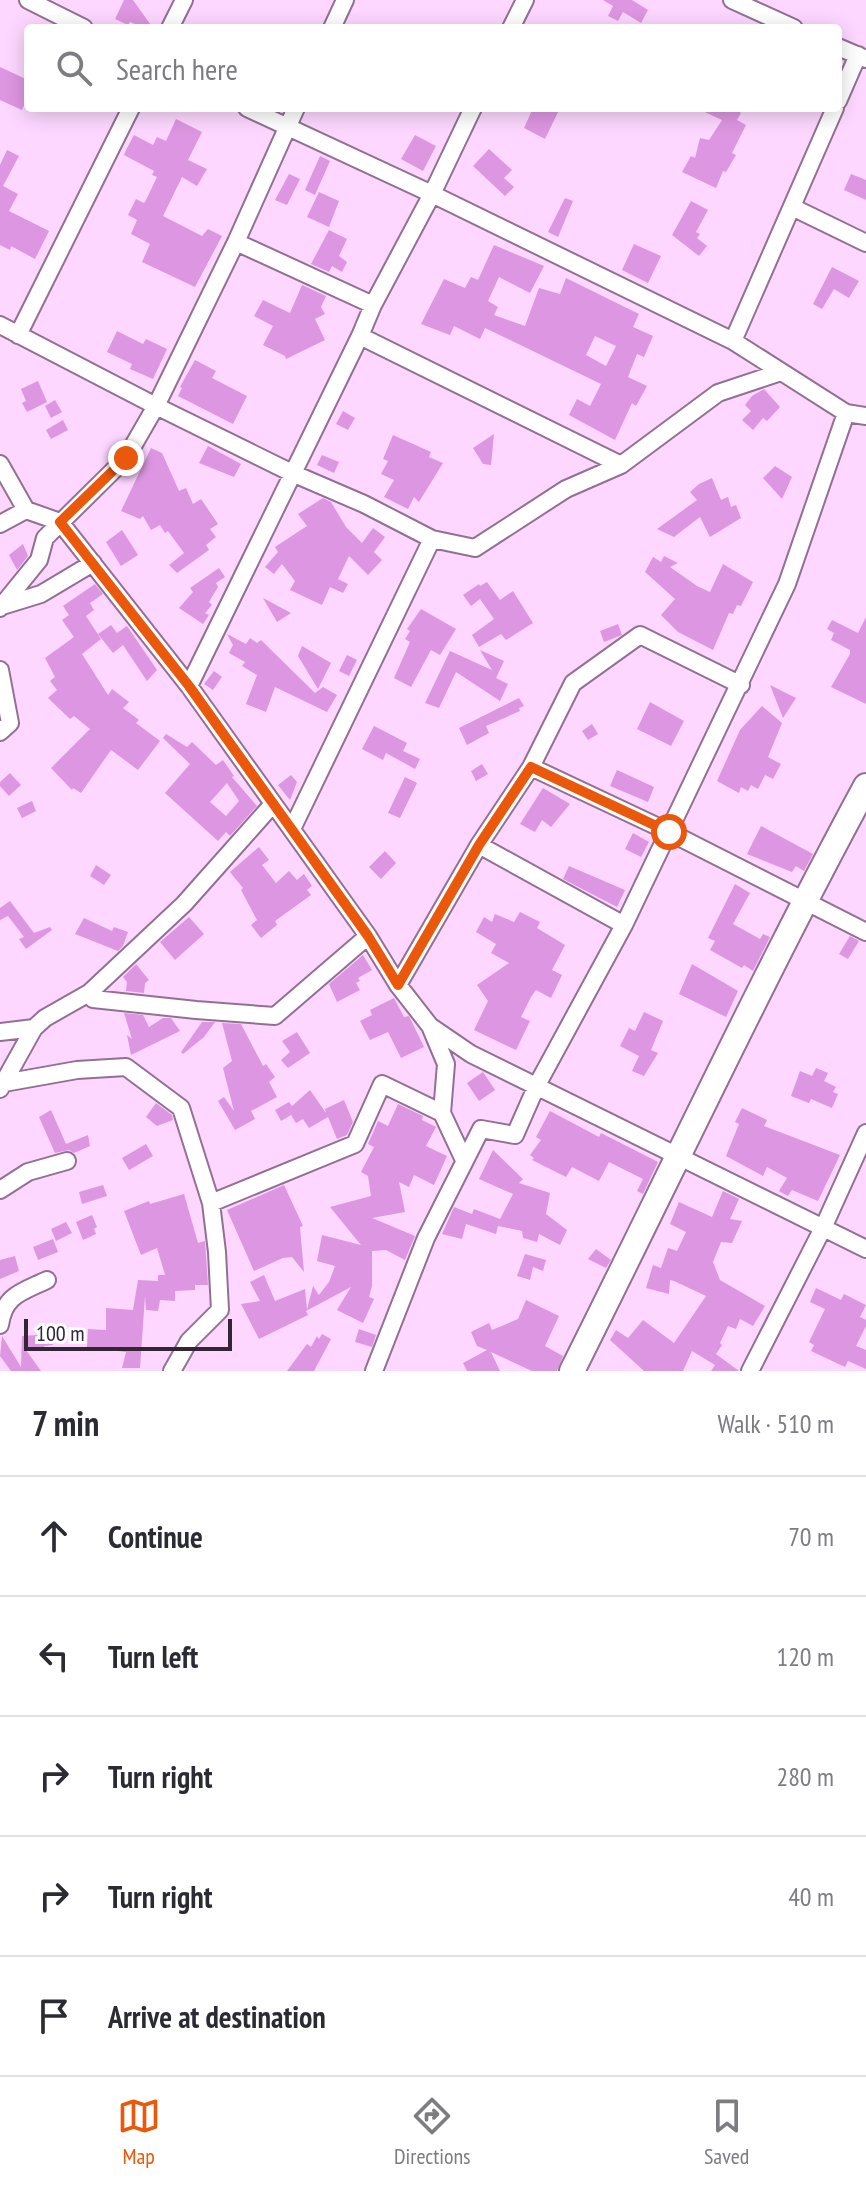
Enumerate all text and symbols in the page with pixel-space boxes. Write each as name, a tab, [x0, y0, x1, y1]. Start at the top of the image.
search box	[24, 24, 842, 112]
icon: search	[52, 46, 96, 90]
text: Search here	[116, 49, 238, 88]
route end	[108, 440, 144, 476]
route start	[651, 814, 687, 850]
scale bar	[24, 1315, 232, 1351]
text: 100 m	[36, 1319, 85, 1347]
text: 7 min	[32, 1401, 99, 1445]
text: Walk · 510 m	[717, 1407, 834, 1440]
icon: ahead	[32, 1514, 76, 1558]
text: Continue	[108, 1517, 203, 1556]
text: 70 m	[788, 1520, 834, 1553]
icon: left	[32, 1634, 76, 1678]
text: Turn left	[108, 1637, 198, 1676]
text: 120 m	[776, 1640, 834, 1673]
icon: right	[32, 1754, 76, 1798]
text: Turn right	[108, 1757, 212, 1796]
text: 280 m	[776, 1760, 834, 1793]
icon: right	[32, 1874, 76, 1918]
text: Turn right	[108, 1877, 212, 1916]
text: 40 m	[788, 1880, 834, 1913]
icon: arrive	[32, 1994, 76, 2038]
text: Arrive at destination	[108, 1997, 326, 2036]
tab: Map	[117, 2094, 161, 2170]
tab: Directions	[394, 2094, 471, 2170]
tab: Saved	[704, 2094, 749, 2170]

